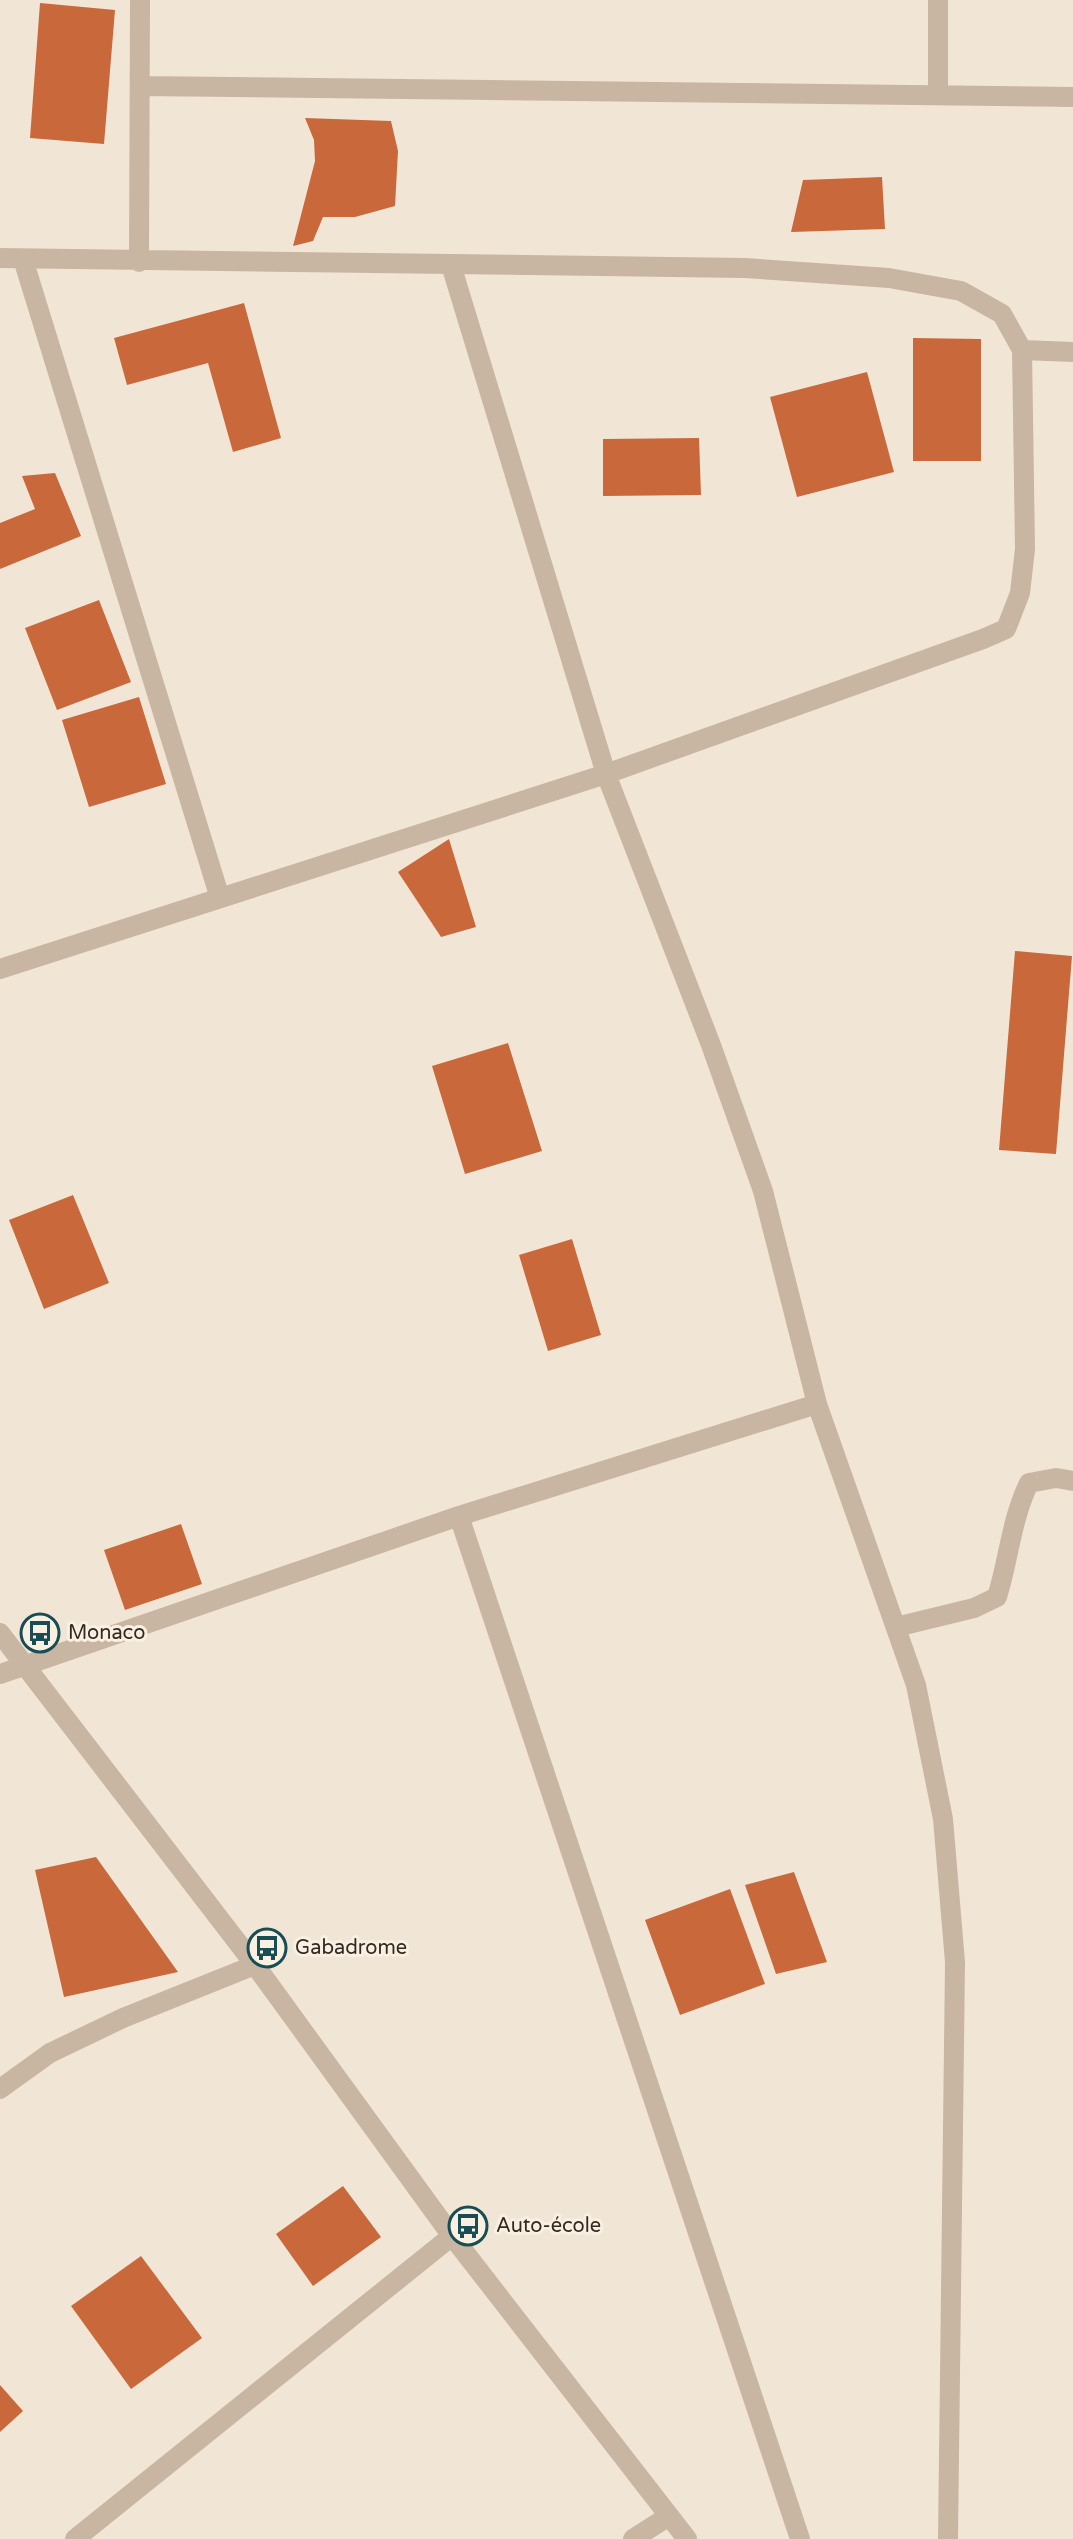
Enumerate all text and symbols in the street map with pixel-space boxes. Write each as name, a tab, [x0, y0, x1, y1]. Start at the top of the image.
bus stop icon: Monaco	[19, 1612, 61, 1654]
place label: Monaco	[68, 1621, 145, 1645]
bus stop icon: Gabadrome	[246, 1927, 288, 1969]
place label: Gabadrome	[295, 1936, 407, 1960]
bus stop icon: Auto-école	[447, 2205, 489, 2247]
place label: Auto-école	[496, 2214, 601, 2238]

